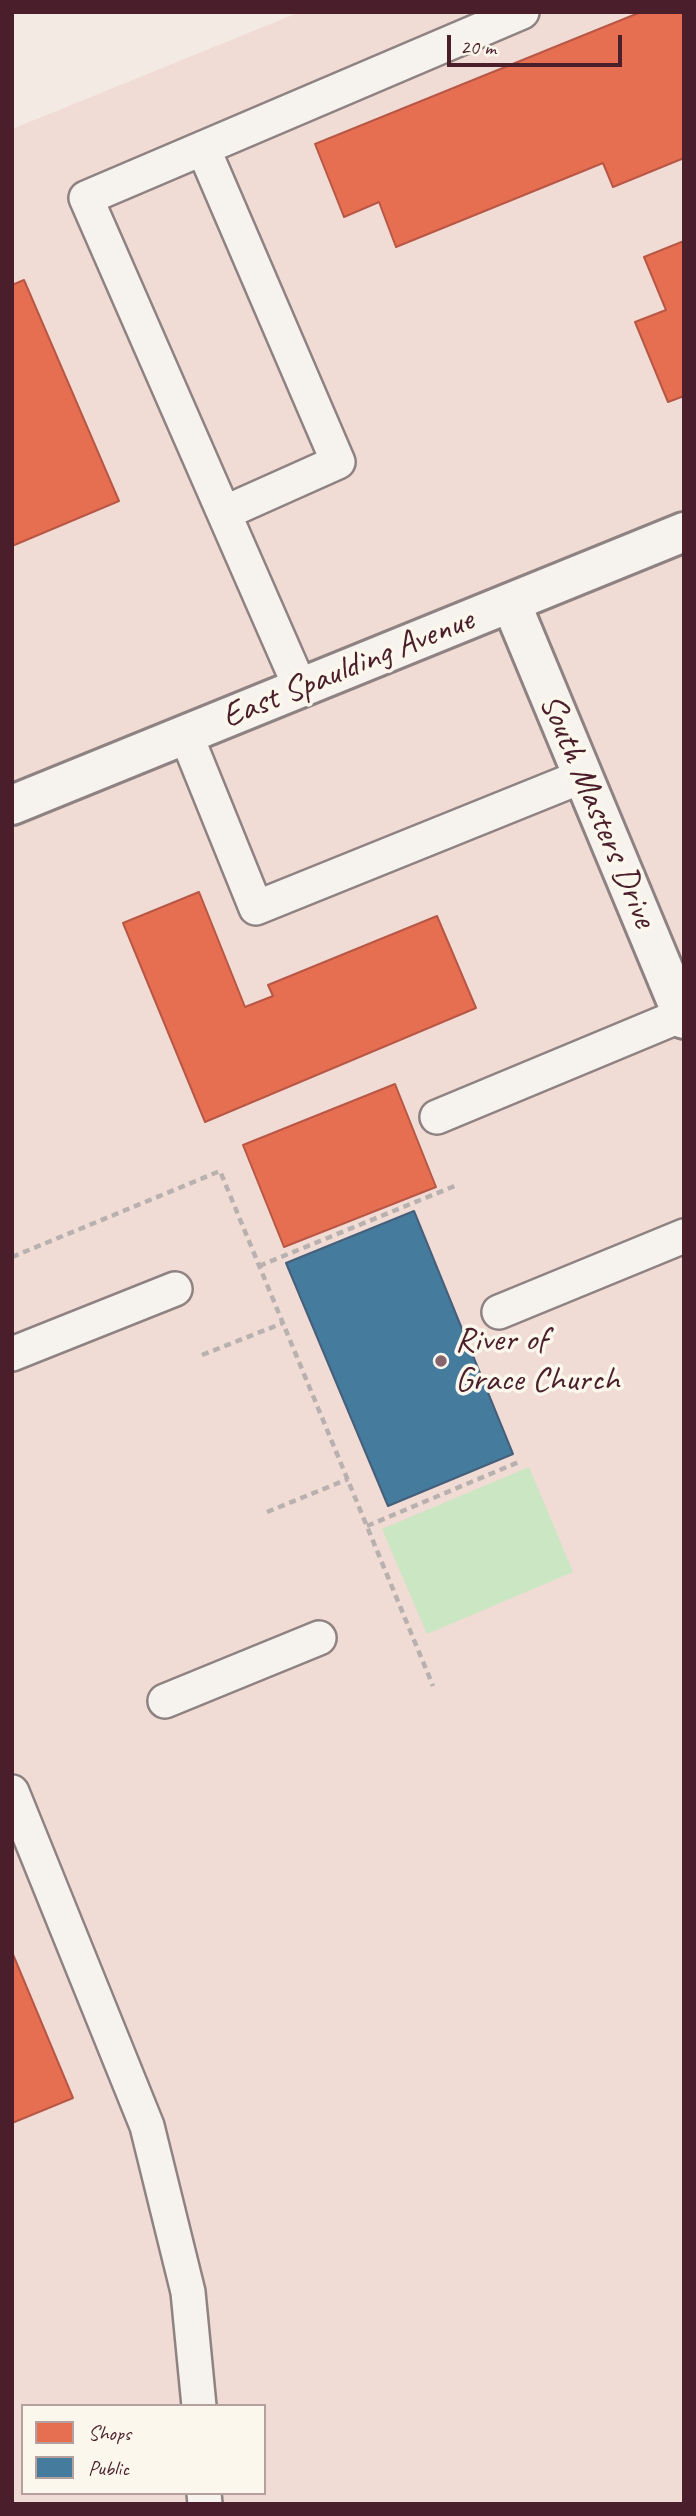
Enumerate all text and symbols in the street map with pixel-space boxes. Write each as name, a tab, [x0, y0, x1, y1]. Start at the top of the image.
scale bar	[451, 21, 626, 65]
text: 20 m	[460, 34, 496, 60]
street label: East Spaulding Avenue	[216, 599, 480, 739]
street label: South Masters Drive	[529, 688, 665, 934]
place label: River of Grace Church	[455, 1320, 619, 1402]
marker: River of Grace Church	[433, 1353, 449, 1369]
legend	[21, 2404, 266, 2495]
text: Shops	[88, 2420, 131, 2446]
text: Public	[88, 2455, 129, 2481]

